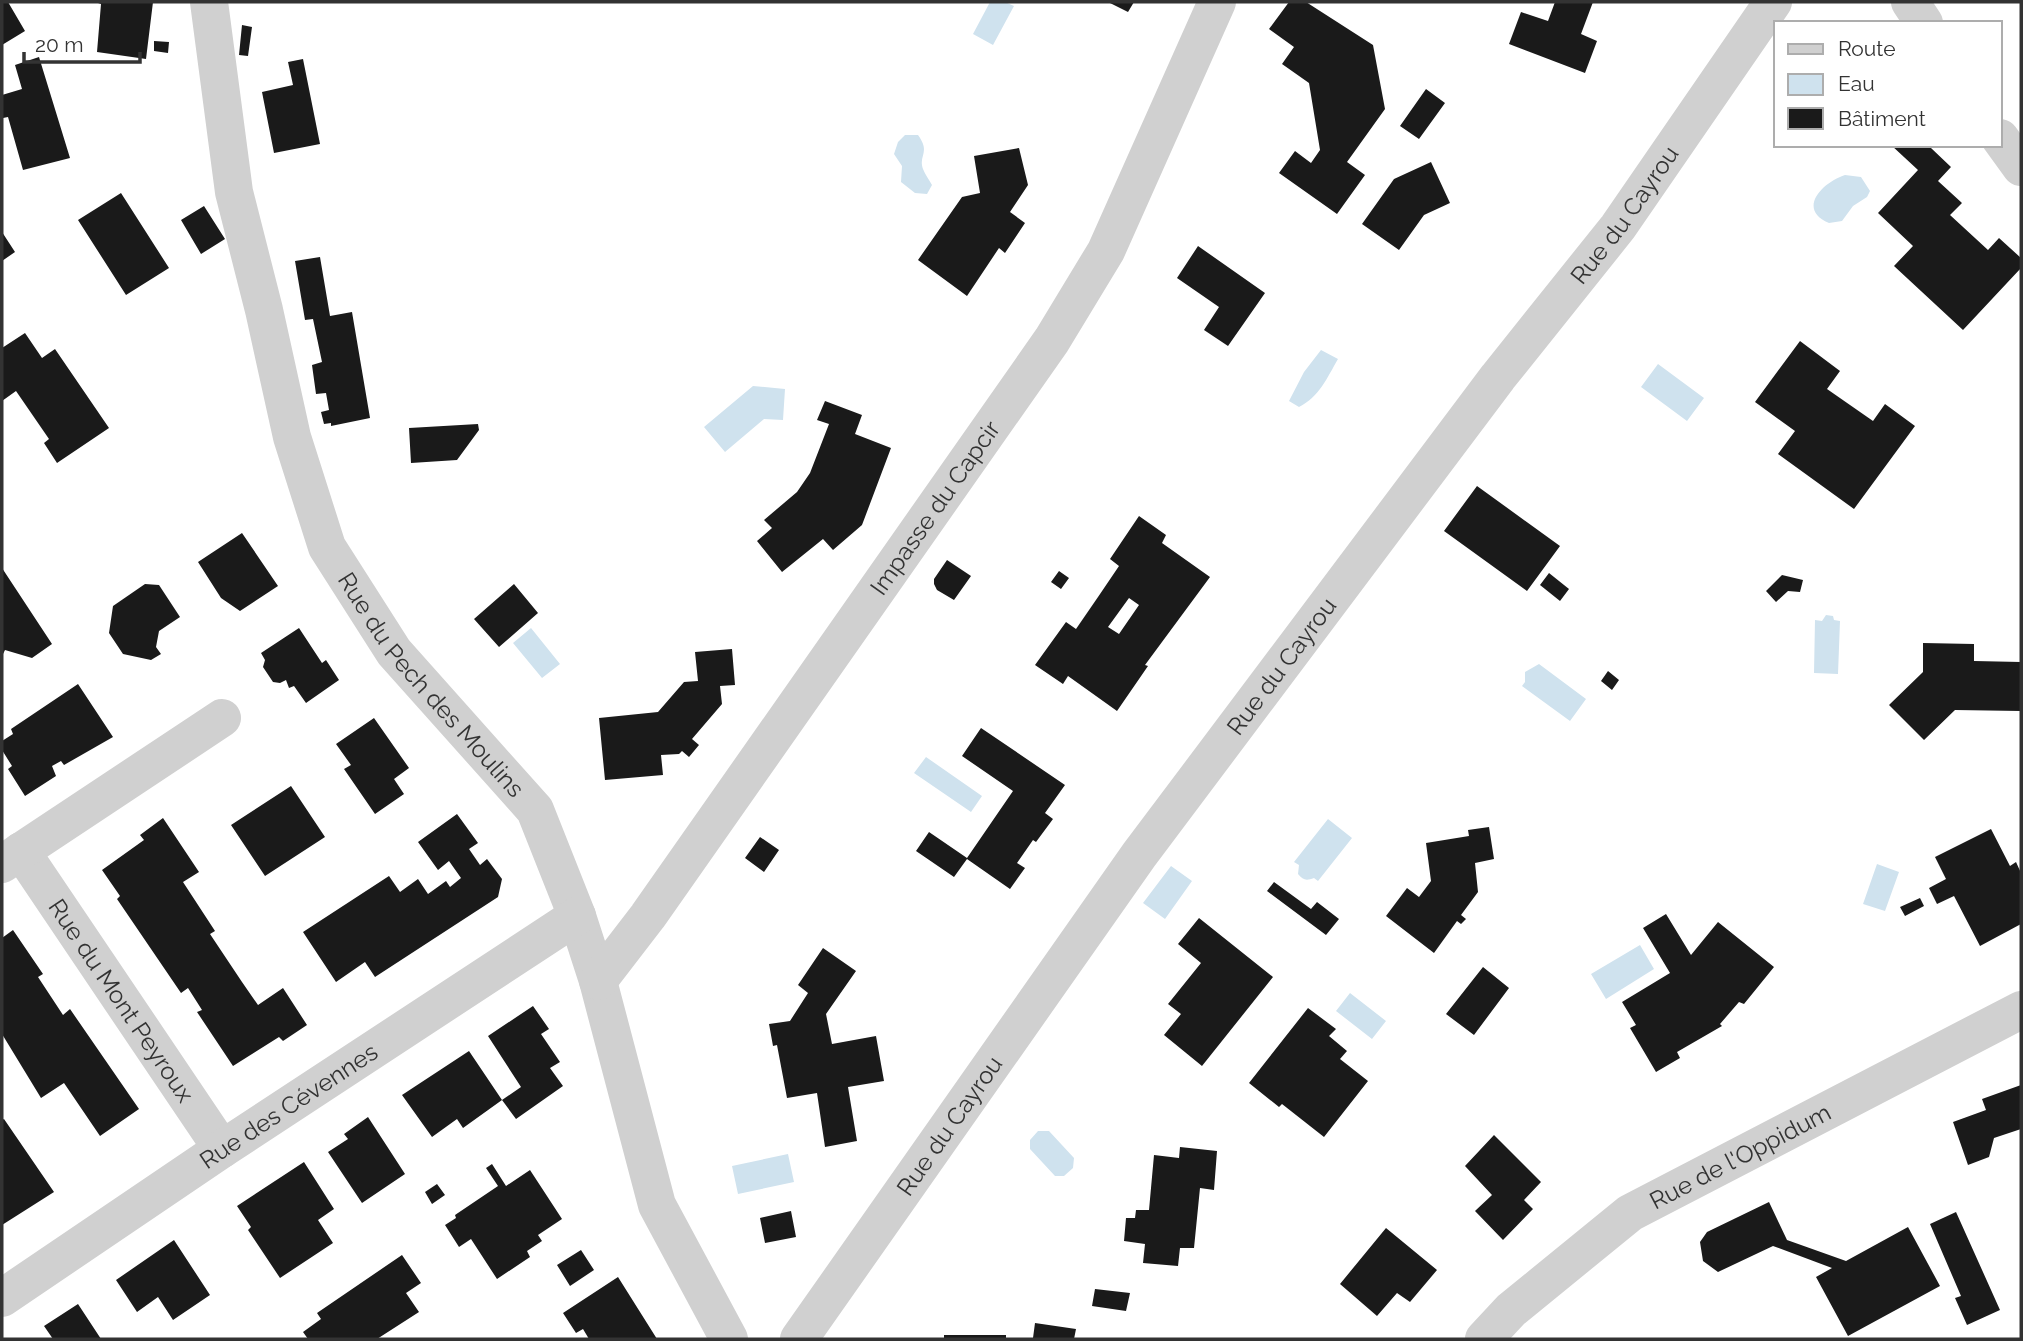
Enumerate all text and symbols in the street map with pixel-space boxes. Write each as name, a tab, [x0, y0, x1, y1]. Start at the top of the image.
scale bar	[24, 21, 140, 65]
legend	[1774, 21, 2002, 147]
text: 20 m	[35, 32, 83, 57]
text: Route	[1838, 36, 1896, 61]
text: Eau	[1838, 71, 1875, 96]
text: Bâtiment	[1838, 106, 1926, 131]
street label: Rue du Cayrou	[1564, 140, 1684, 289]
street label: Impasse du Capcir	[864, 414, 1006, 600]
street label: Rue du Pech des Moulins	[332, 567, 531, 803]
street label: Rue du Cayrou	[1220, 592, 1342, 740]
street label: Rue du Mont Peyroux	[43, 893, 200, 1107]
street label: Rue des Cévennes	[194, 1037, 383, 1175]
street label: Rue du Cayrou	[890, 1050, 1008, 1201]
street label: Rue de l'Oppidum	[1644, 1097, 1835, 1215]

